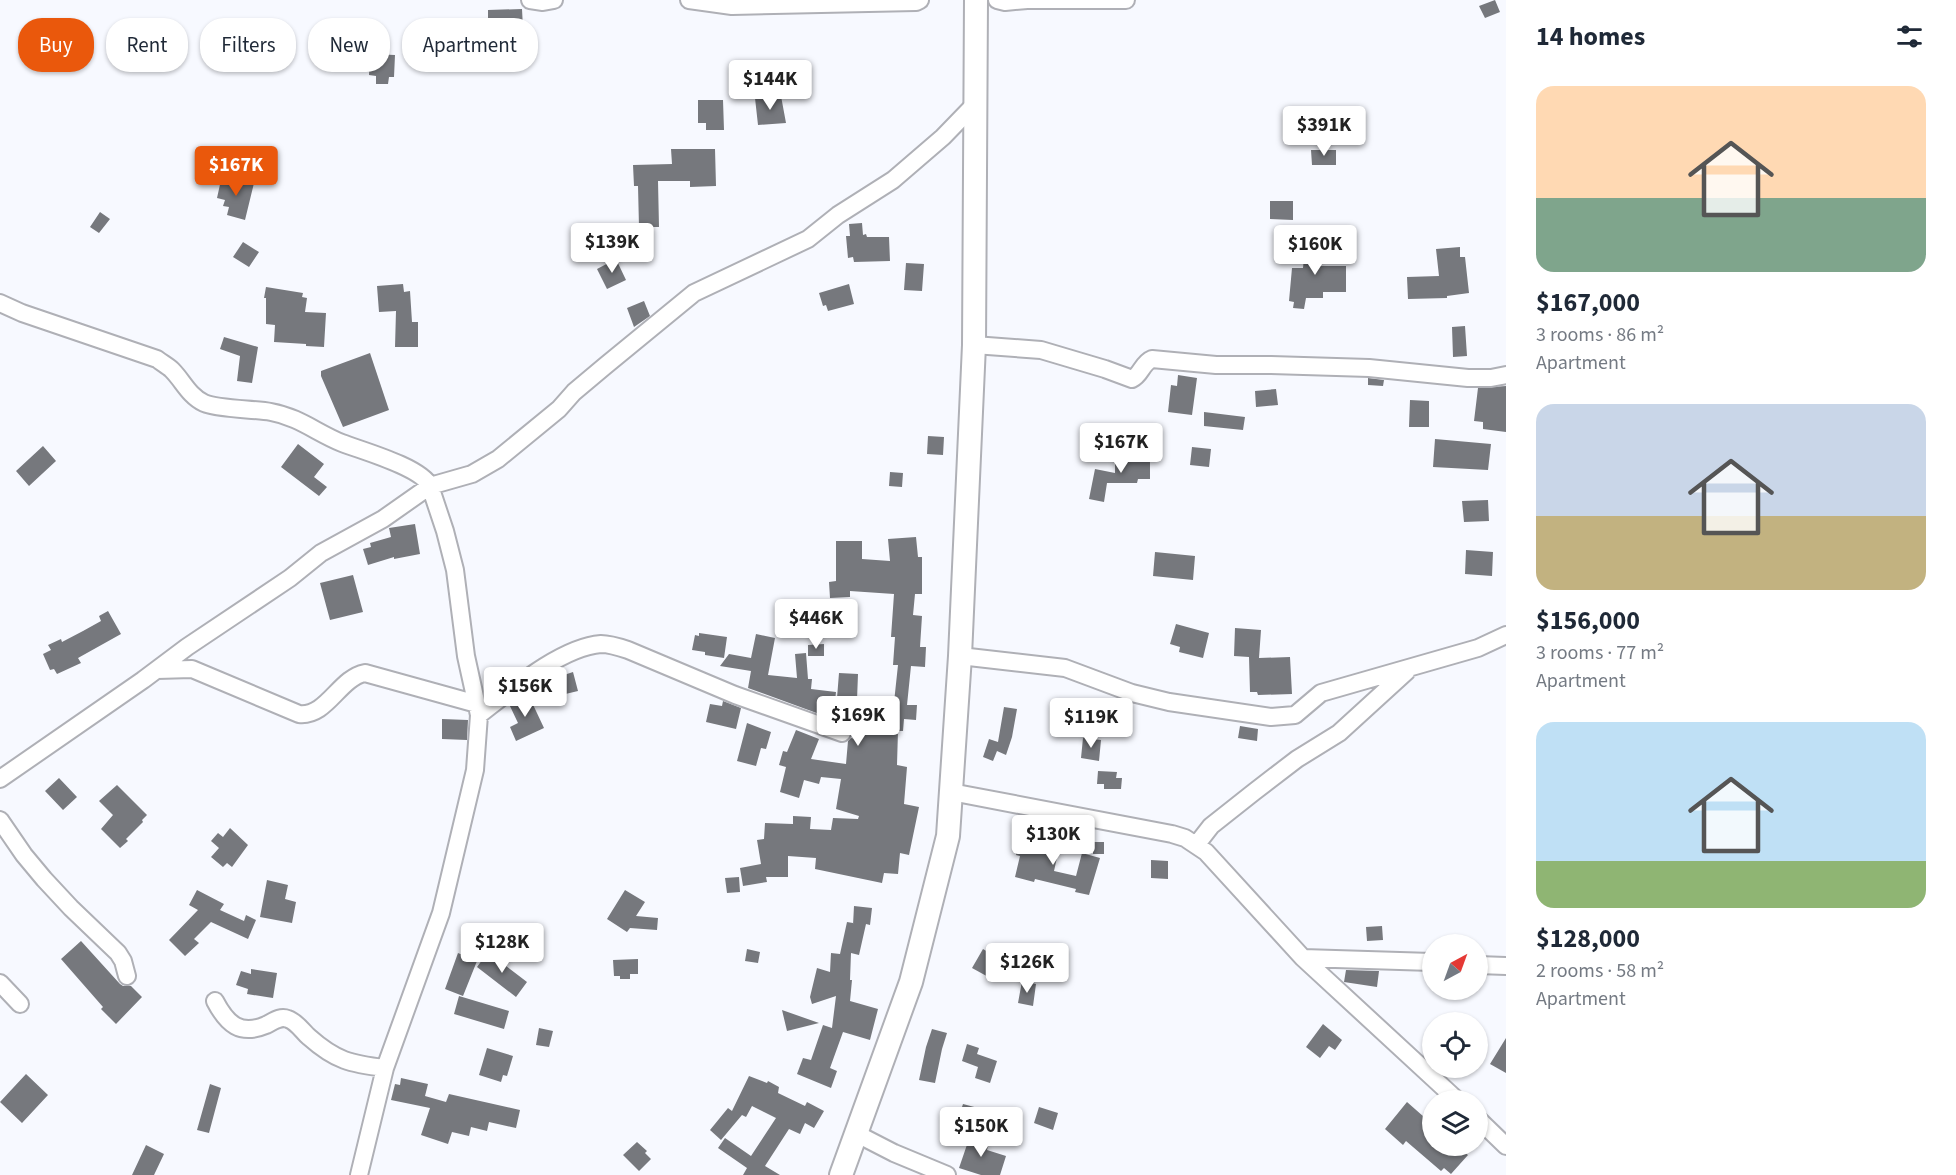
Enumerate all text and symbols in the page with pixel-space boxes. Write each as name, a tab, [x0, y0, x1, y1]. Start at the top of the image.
chip: Buy	[18, 18, 94, 72]
chip: Rent	[106, 18, 188, 72]
chip: Filters	[200, 18, 296, 72]
chip: New	[308, 18, 390, 72]
chip: Apartment	[402, 18, 538, 72]
text: 14 homes	[1536, 18, 1645, 55]
icon: filters	[1893, 20, 1926, 53]
pin: $144K	[728, 60, 812, 111]
text: $144K	[743, 65, 797, 93]
pin: $391K	[1282, 106, 1366, 157]
text: $391K	[1297, 111, 1351, 139]
icon: home	[1677, 125, 1785, 233]
pin: $167K	[194, 146, 278, 197]
text: $167K	[209, 151, 263, 179]
pin: $139K	[570, 223, 654, 274]
pin: $160K	[1273, 225, 1357, 276]
text: $139K	[585, 228, 639, 256]
text: $160K	[1288, 230, 1342, 258]
text: $167,000	[1536, 284, 1640, 321]
text: 3 rooms · 86 m²	[1536, 321, 1664, 349]
text: Apartment	[1536, 349, 1626, 377]
pin: $167K	[1079, 423, 1163, 474]
text: $167K	[1094, 428, 1148, 456]
icon: home	[1677, 443, 1785, 551]
pin: $446K	[774, 599, 858, 650]
text: $156,000	[1536, 602, 1640, 639]
text: $446K	[789, 604, 843, 632]
text: 3 rooms · 77 m²	[1536, 639, 1664, 667]
pin: $156K	[483, 667, 567, 718]
text: Apartment	[1536, 667, 1626, 695]
text: $156K	[498, 672, 552, 700]
pin: $169K	[816, 696, 900, 747]
pin: $119K	[1049, 698, 1133, 749]
text: $169K	[831, 701, 885, 729]
text: $119K	[1064, 703, 1118, 731]
icon: home	[1677, 761, 1785, 869]
pin: $130K	[1011, 815, 1095, 866]
text: $130K	[1026, 820, 1080, 848]
text: $128,000	[1536, 920, 1640, 957]
pin: $128K	[460, 923, 544, 974]
text: $128K	[475, 928, 529, 956]
north arrow	[1422, 934, 1488, 1000]
map controls	[1422, 934, 1488, 1156]
pin: $126K	[985, 943, 1069, 994]
text: $126K	[1000, 948, 1054, 976]
text: 2 rooms · 58 m²	[1536, 957, 1664, 985]
text: Apartment	[1536, 985, 1626, 1013]
button: locate	[1422, 1012, 1488, 1078]
button: layers	[1422, 1090, 1488, 1156]
pin: $150K	[939, 1107, 1023, 1158]
text: $150K	[954, 1112, 1008, 1140]

